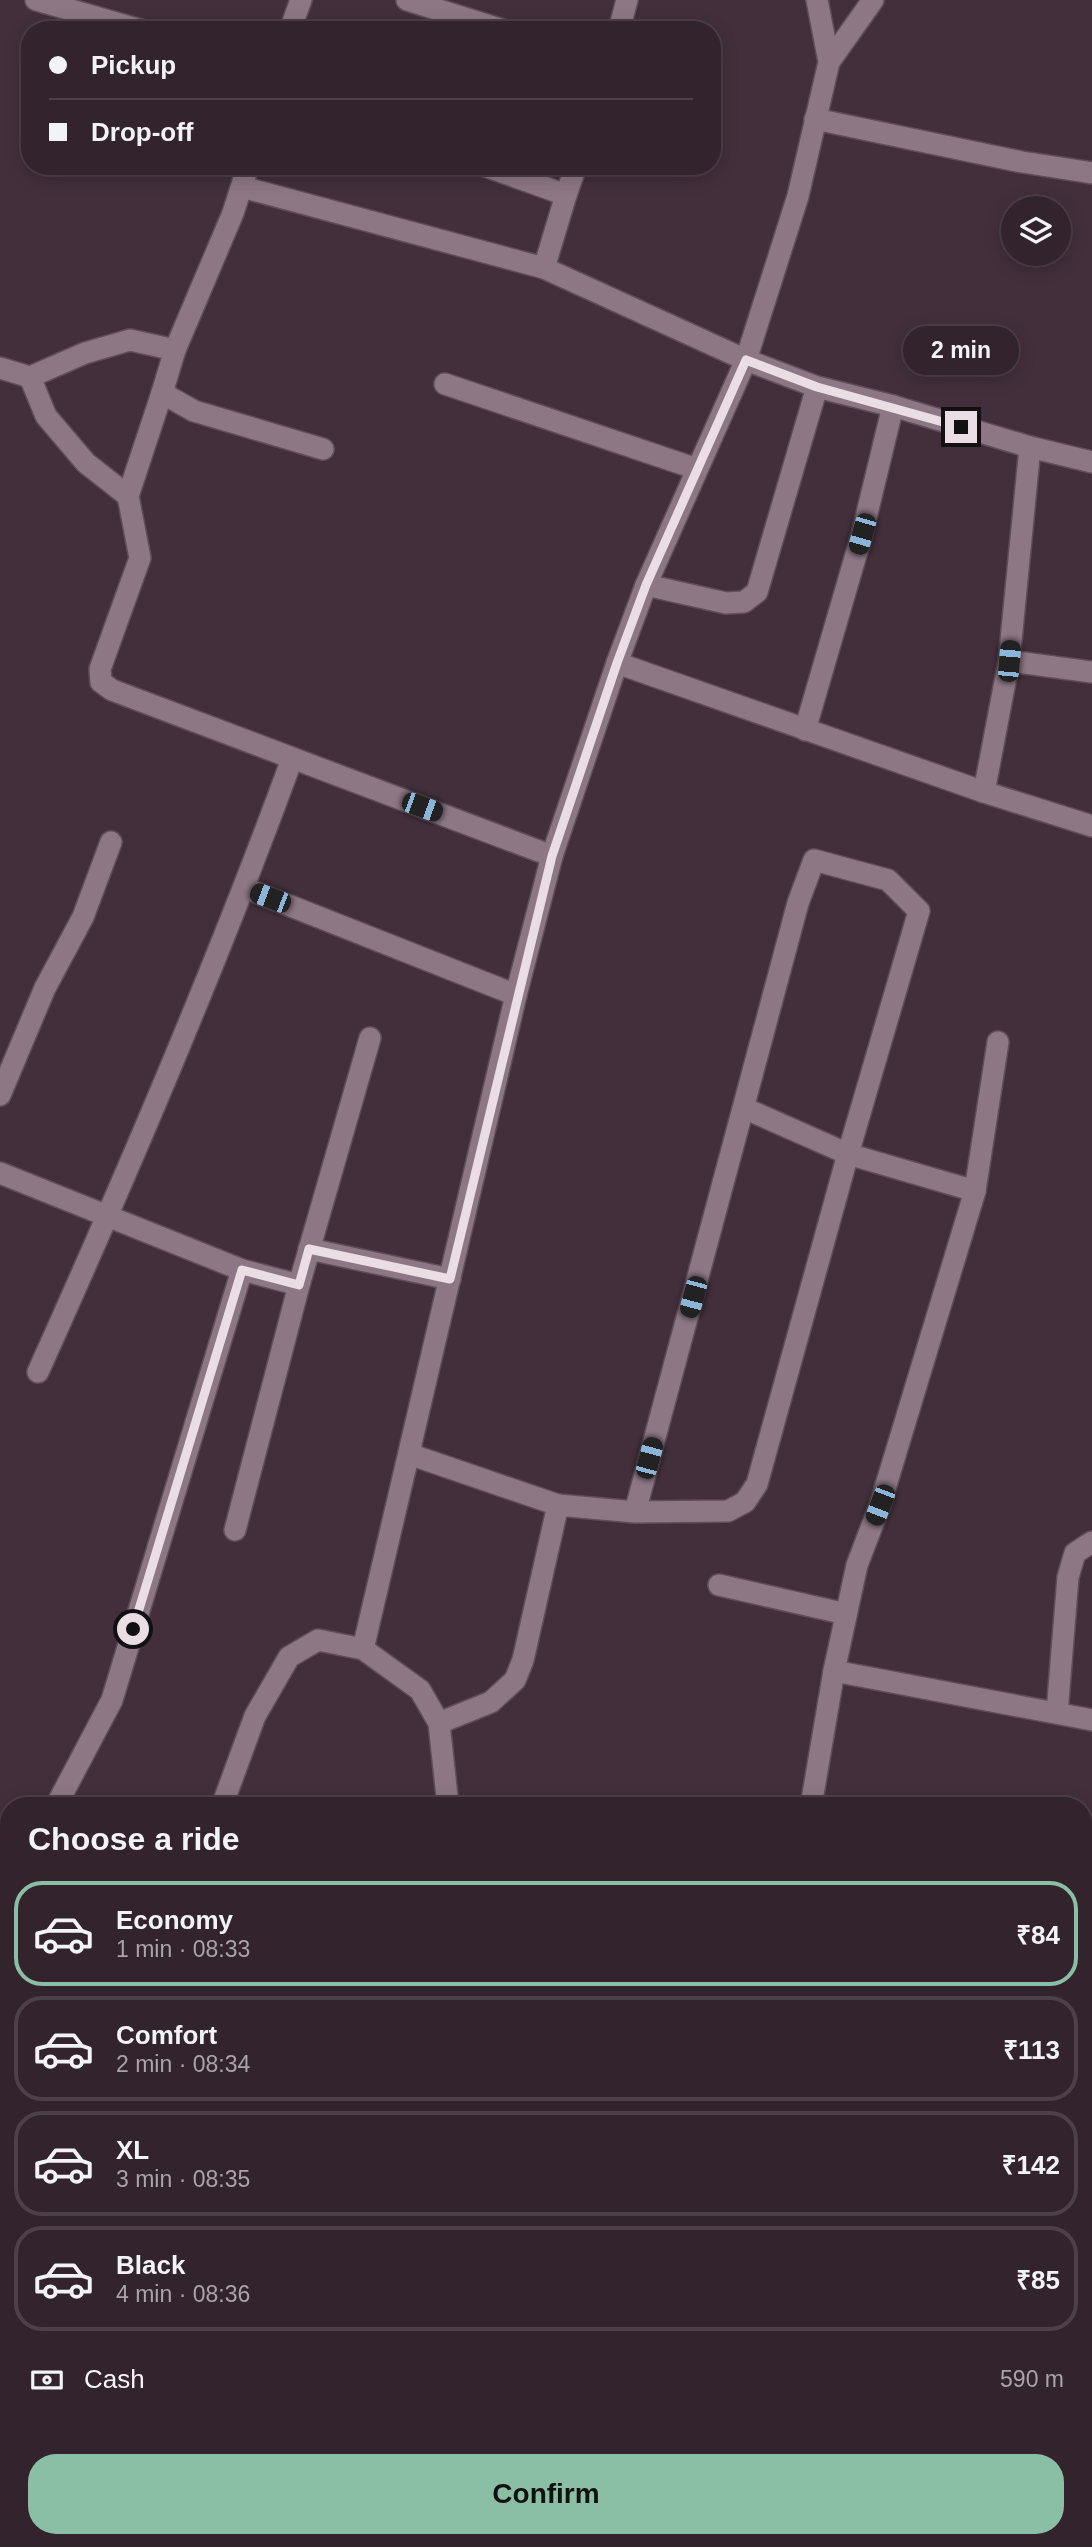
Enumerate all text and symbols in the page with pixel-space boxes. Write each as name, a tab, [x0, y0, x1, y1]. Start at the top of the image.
text: Pickup	[91, 50, 176, 80]
text: Drop-off	[91, 117, 194, 147]
map controls	[1001, 196, 1071, 266]
button: layers	[1001, 196, 1071, 266]
callout: 2 min	[903, 326, 1019, 374]
text: 2 min	[931, 337, 991, 363]
route end	[945, 411, 977, 443]
car	[847, 511, 878, 557]
car	[997, 639, 1022, 683]
car	[399, 790, 446, 824]
car	[247, 881, 294, 915]
car	[678, 1274, 709, 1320]
car	[634, 1435, 665, 1481]
car	[863, 1482, 898, 1528]
route start	[117, 1613, 149, 1645]
text: Choose a ride	[28, 1821, 240, 1857]
icon: car	[32, 1902, 95, 1965]
text: Economy	[116, 1905, 233, 1935]
text: ₹84	[1016, 1920, 1060, 1950]
text: 1 min · 08:33	[116, 1936, 250, 1962]
icon: car	[32, 2017, 95, 2080]
text: Comfort	[116, 2020, 217, 2050]
text: ₹113	[1003, 2035, 1060, 2065]
text: 2 min · 08:34	[116, 2051, 250, 2077]
icon: car	[32, 2132, 95, 2195]
text: XL	[116, 2135, 149, 2165]
text: ₹142	[1002, 2150, 1060, 2180]
text: 3 min · 08:35	[116, 2166, 250, 2192]
icon: car	[32, 2247, 95, 2310]
text: Black	[116, 2250, 185, 2280]
text: ₹85	[1016, 2265, 1060, 2295]
text: 4 min · 08:36	[116, 2281, 250, 2307]
icon: cash	[28, 2361, 66, 2399]
text: Cash	[84, 2364, 145, 2394]
text: 590 m	[1000, 2366, 1064, 2392]
button: Confirm	[28, 2454, 1064, 2534]

